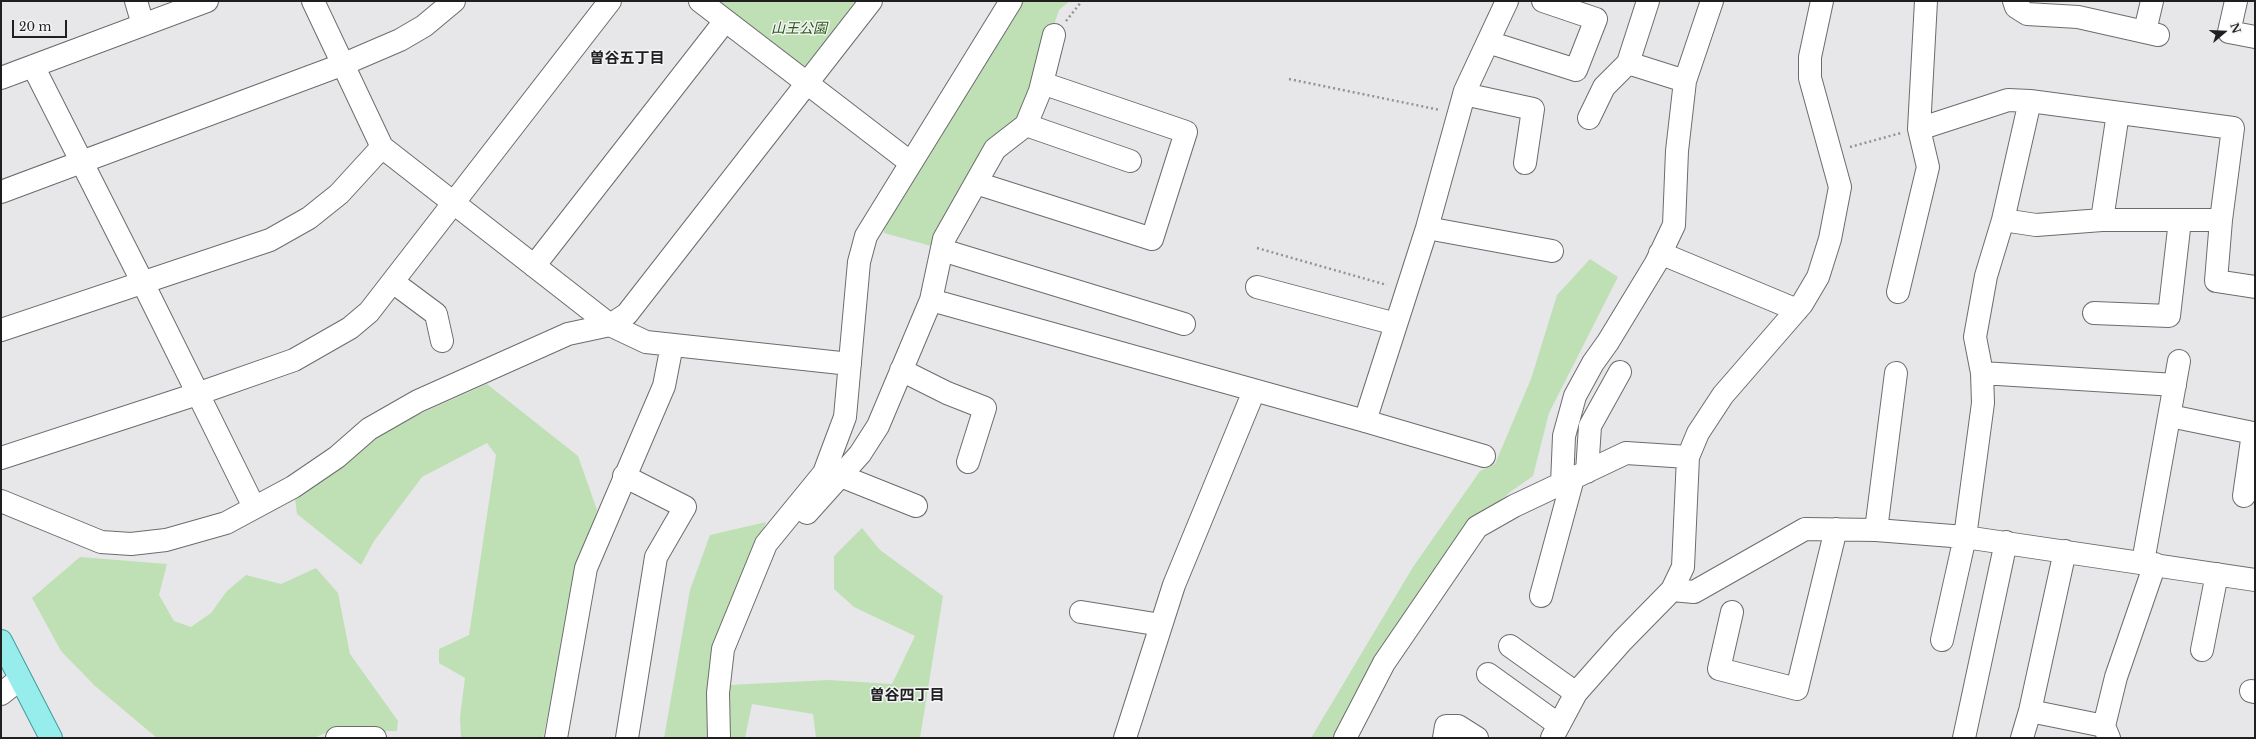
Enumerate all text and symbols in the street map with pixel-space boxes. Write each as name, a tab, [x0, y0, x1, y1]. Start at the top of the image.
scale bar	[14, 12, 69, 38]
north arrow	[2204, 12, 2244, 52]
text: 20 m	[19, 19, 51, 34]
park label: 山王公園	[771, 21, 827, 37]
text: N	[2227, 21, 2244, 35]
district label: 曽谷五丁目	[590, 50, 664, 68]
district label: 曽谷四丁目	[870, 687, 944, 705]

